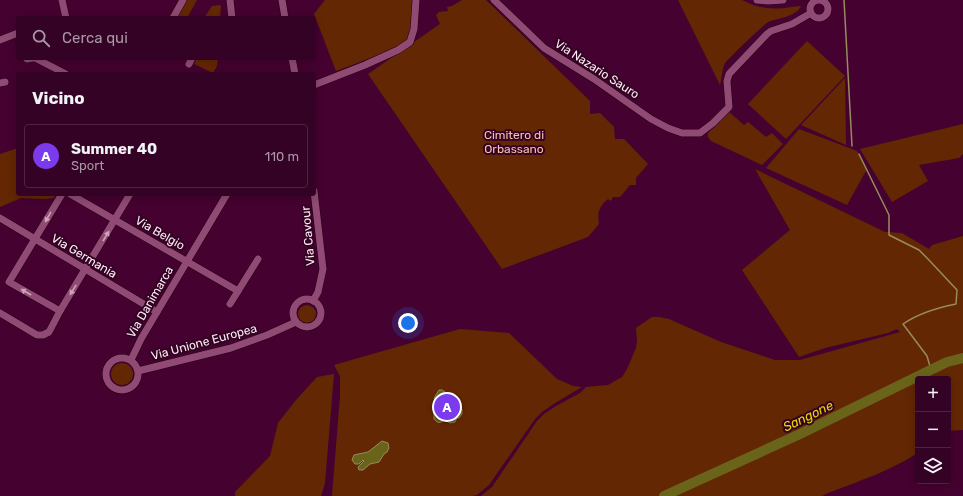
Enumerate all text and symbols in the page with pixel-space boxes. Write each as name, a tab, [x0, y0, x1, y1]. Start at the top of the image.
search box	[16, 16, 316, 60]
icon: search	[30, 27, 52, 49]
text: Cerca qui	[62, 29, 128, 47]
street label: Via Nazario Sauro	[552, 36, 642, 102]
text: Vicino	[32, 88, 85, 108]
park label: Cimitero di Orbassano	[484, 128, 544, 156]
text: Summer 40	[71, 140, 157, 158]
text: A	[41, 149, 51, 164]
text: 110 m	[265, 149, 299, 164]
text: Sport	[71, 158, 104, 173]
street label: Via Cavour	[298, 205, 318, 266]
one-way arrow	[45, 211, 52, 223]
street label: Via Belgio	[133, 213, 187, 253]
one-way arrow	[102, 230, 109, 242]
street label: Via Germania	[49, 231, 119, 281]
street label: Via Danimarca	[124, 264, 176, 340]
one-way arrow	[69, 284, 76, 296]
one-way arrow	[20, 288, 32, 295]
your location	[398, 313, 418, 333]
street label: Via Unione Europea	[150, 321, 258, 363]
map controls	[915, 376, 951, 484]
button: +	[915, 376, 951, 412]
pin: A	[434, 392, 460, 422]
water label: Sangone	[781, 397, 836, 435]
button: −	[915, 412, 951, 448]
button: layers	[915, 448, 951, 484]

